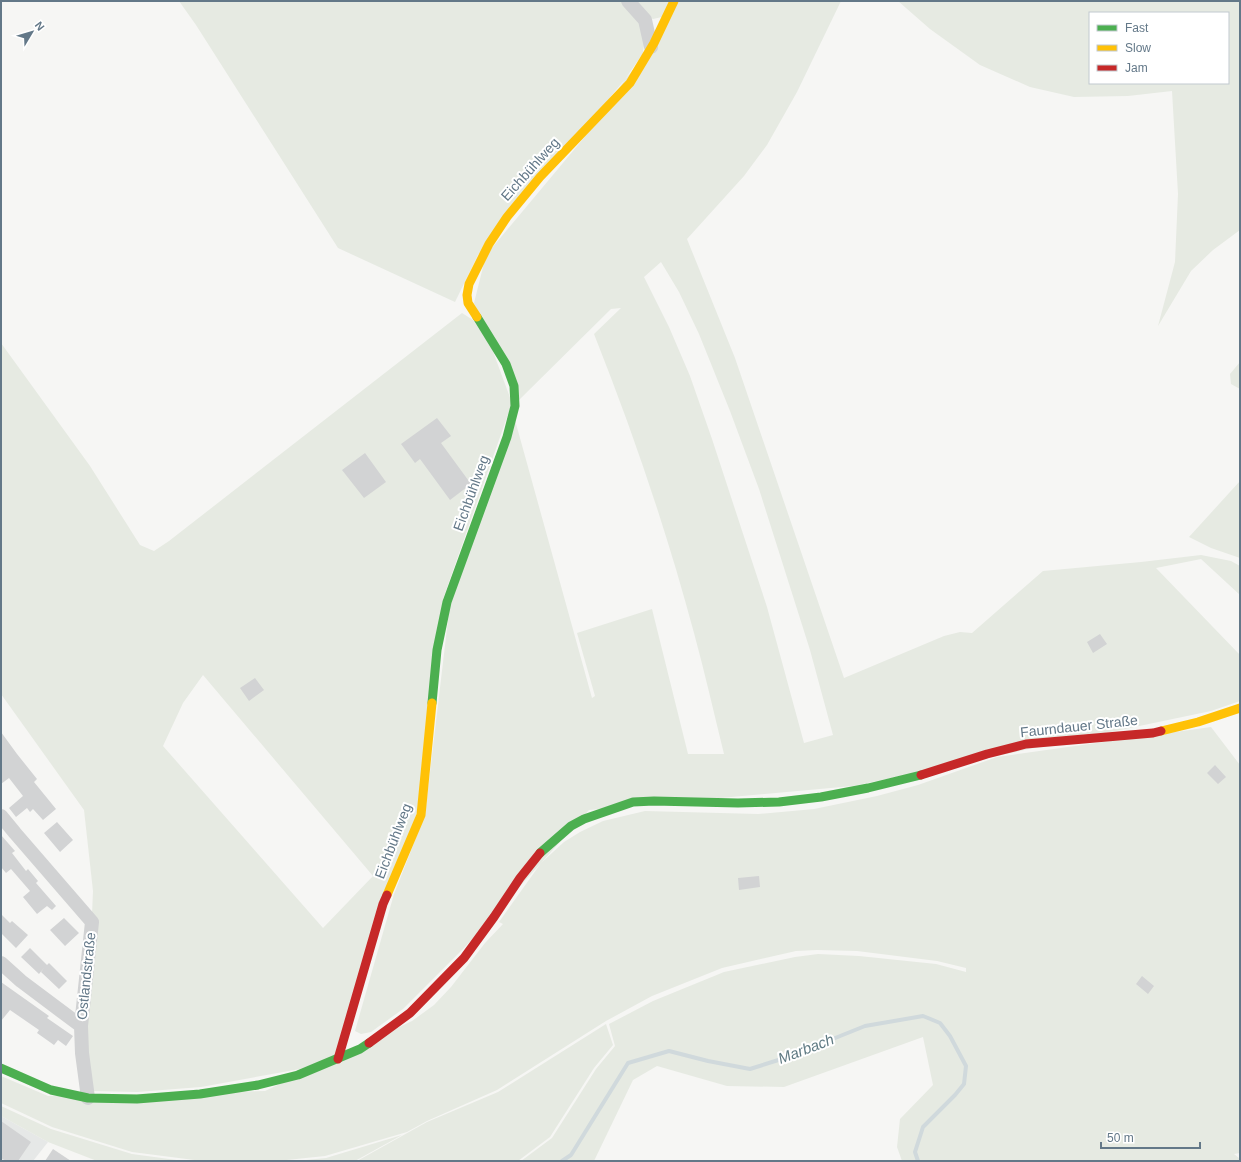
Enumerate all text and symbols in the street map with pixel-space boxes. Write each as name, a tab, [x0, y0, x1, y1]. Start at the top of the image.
north arrow	[12, 12, 52, 52]
legend	[1089, 12, 1229, 84]
text: N	[33, 19, 47, 33]
text: Fast	[1125, 21, 1149, 35]
text: Slow	[1125, 41, 1151, 55]
text: Jam	[1125, 61, 1148, 75]
street label: Eichbühlweg	[497, 134, 563, 204]
street label: Eichbühlweg	[450, 453, 492, 533]
street label: Faurndauer Straße	[1019, 712, 1139, 740]
street label: Eichbühlweg	[371, 801, 415, 881]
street label: Ostlandstraße	[73, 931, 99, 1021]
water label: Marbach	[776, 1030, 836, 1067]
scale bar	[1101, 1124, 1200, 1150]
text: 50 m	[1107, 1131, 1134, 1145]

